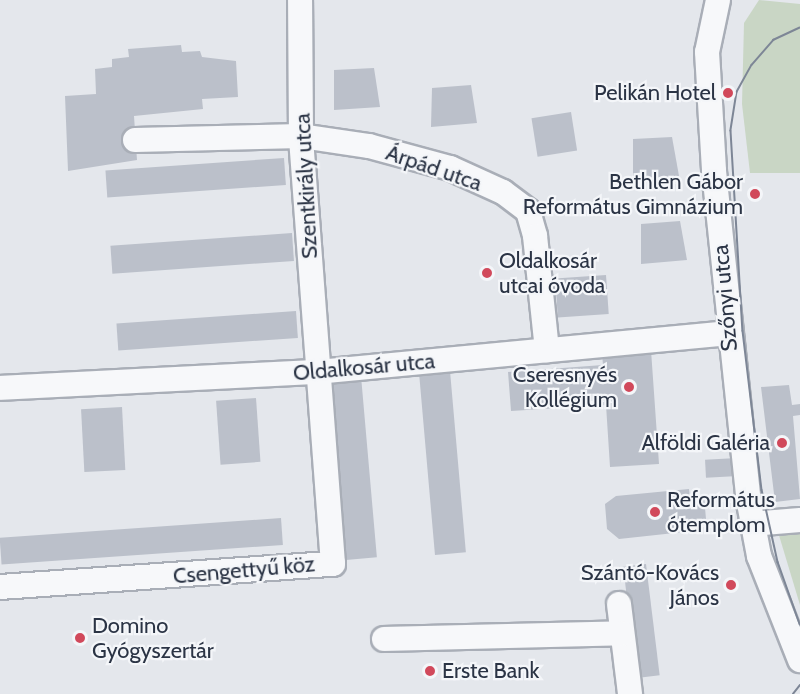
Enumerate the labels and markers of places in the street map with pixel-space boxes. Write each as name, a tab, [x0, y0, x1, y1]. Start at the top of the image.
place label: Pelikán Hotel	[594, 80, 716, 106]
marker: Pelikán Hotel	[721, 86, 735, 100]
place label: Bethlen Gábor Református Gimnázium	[523, 168, 743, 220]
marker: Bethlen Gábor Református Gimnázium	[748, 187, 762, 201]
place label: Oldalkosár utcai óvoda	[499, 247, 605, 298]
marker: Oldalkosár utcai óvoda	[480, 266, 494, 280]
place label: Cseresnyés Kollégium	[513, 361, 617, 412]
marker: Cseresnyés Kollégium	[622, 380, 636, 394]
place label: Alföldi Galéria	[641, 430, 770, 456]
marker: Alföldi Galéria	[775, 436, 789, 450]
place label: Református ótemplom	[667, 486, 775, 538]
marker: Református ótemplom	[648, 505, 662, 519]
place label: Szántó-Kovács János	[581, 559, 719, 610]
marker: Szántó-Kovács János	[724, 578, 738, 592]
place label: Domino Gyógyszertár	[92, 612, 214, 664]
marker: Domino Gyógyszertár	[73, 631, 87, 645]
place label: Erste Bank	[442, 658, 539, 684]
marker: Erste Bank	[423, 664, 437, 678]

